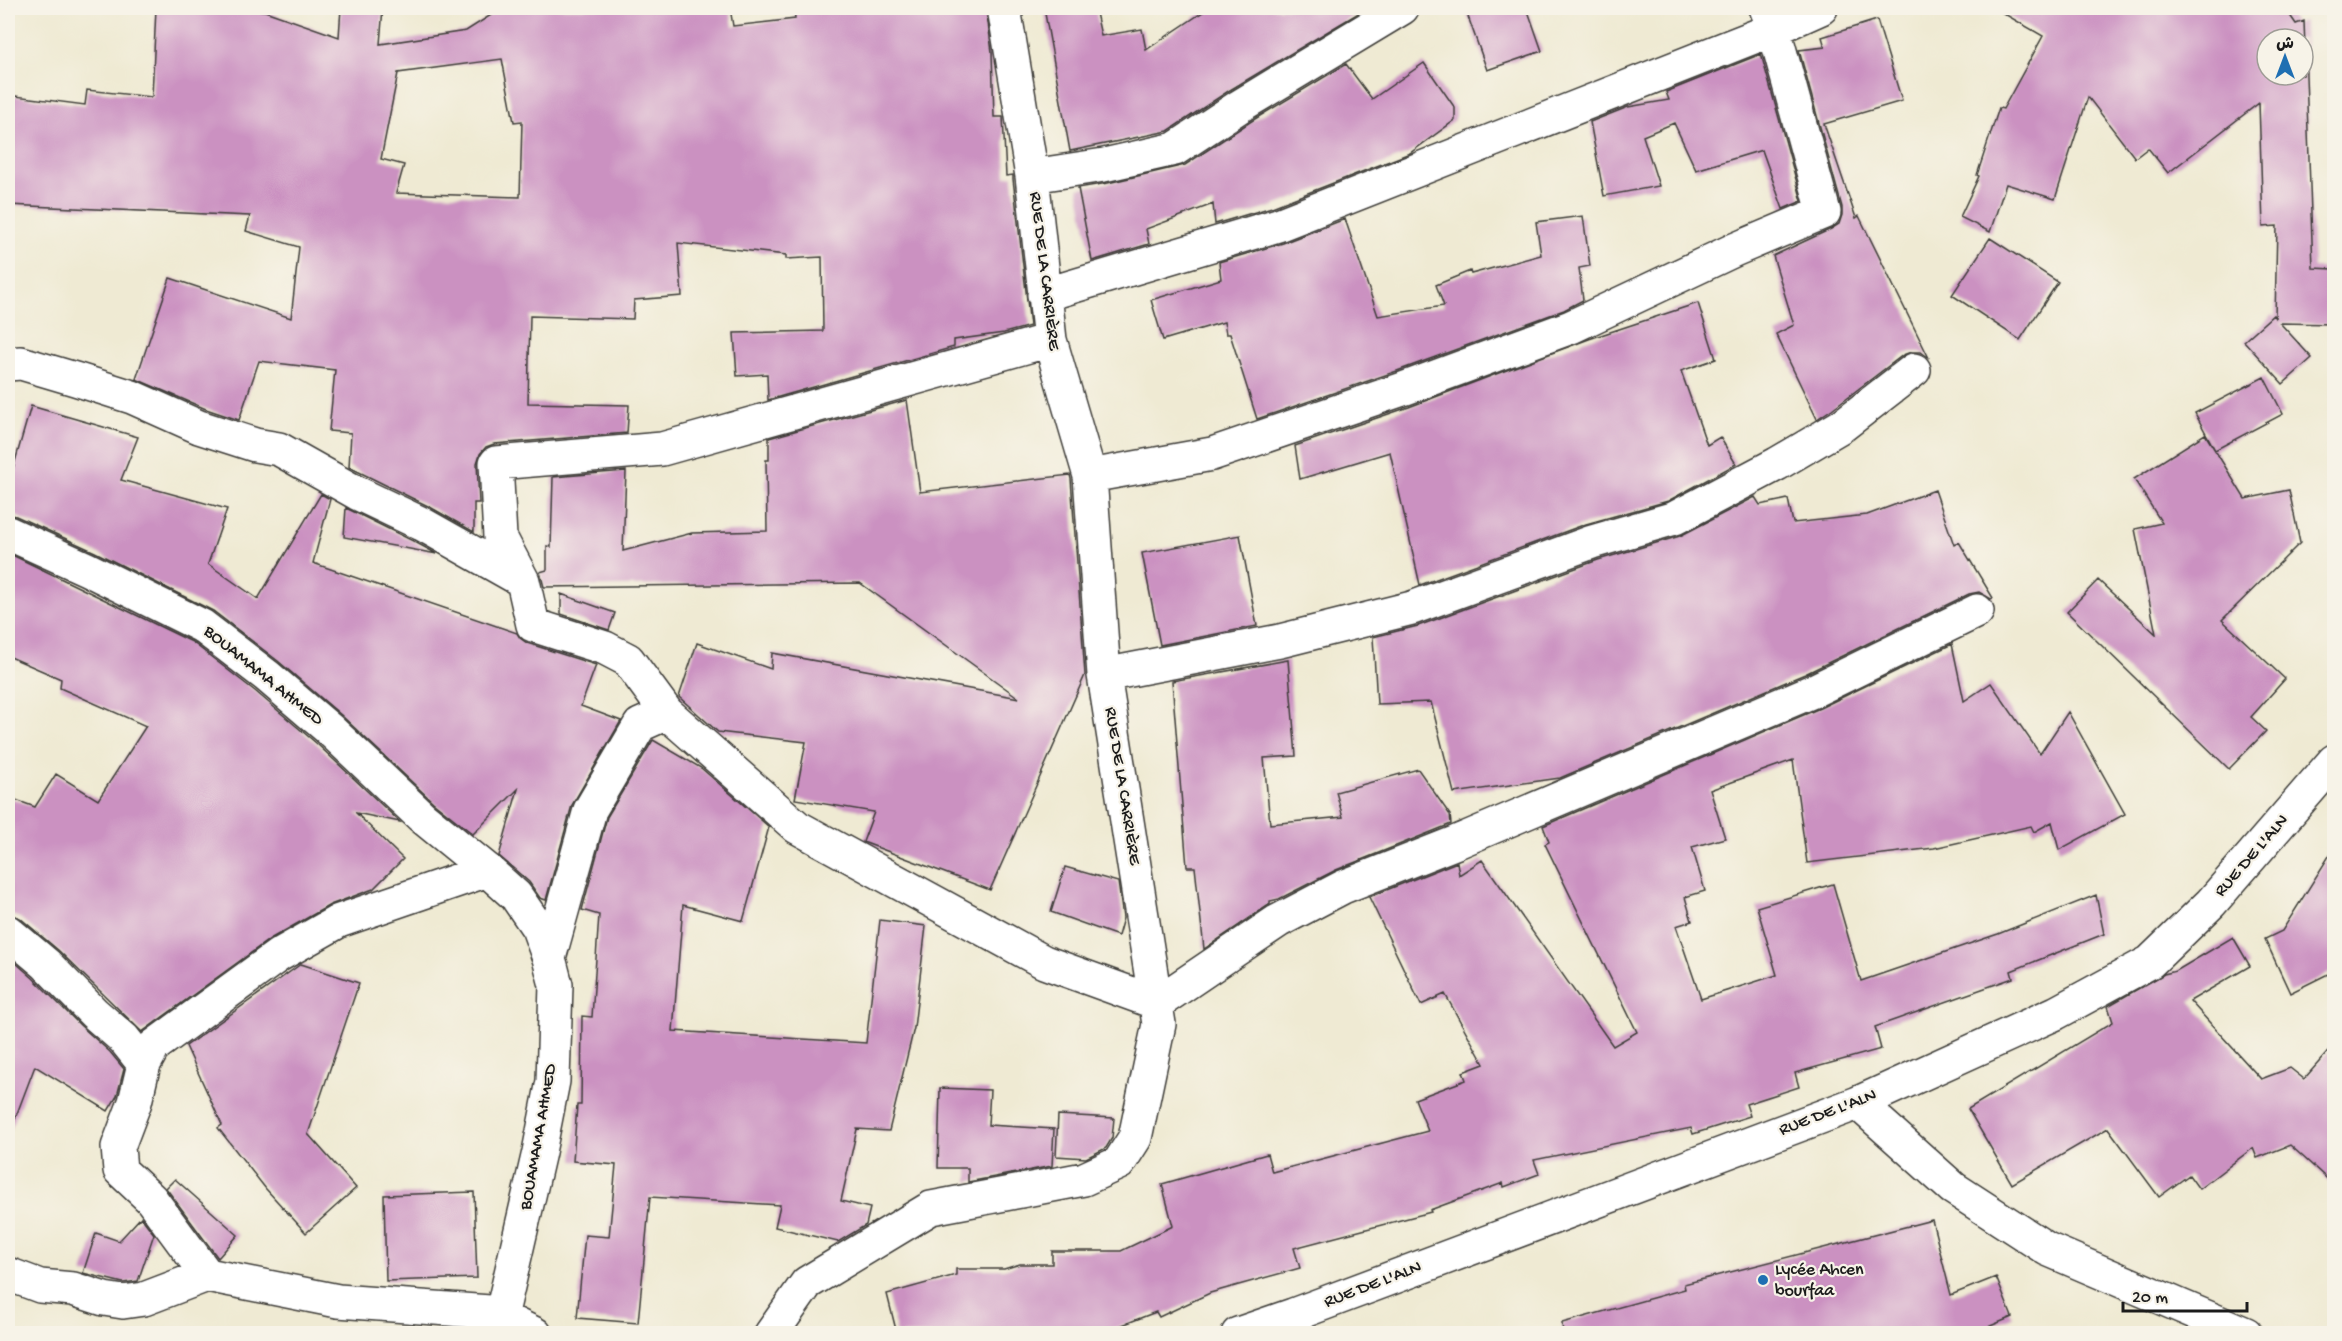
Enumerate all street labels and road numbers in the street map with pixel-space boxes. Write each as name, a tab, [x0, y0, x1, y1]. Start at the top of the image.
street label: RUE DE LA CARRIÈRE	[1024, 191, 1064, 352]
street label: BOUAMAMA AHMED	[198, 621, 327, 731]
street label: RUE DE LA CARRIÈRE	[1099, 706, 1145, 867]
street label: RUE DE L'ALN	[2210, 810, 2294, 902]
street label: BOUAMAMA AHMED	[516, 1062, 562, 1213]
street label: RUE DE L'ALN	[1776, 1085, 1880, 1141]
street label: RUE DE L'ALN	[1321, 1257, 1425, 1313]

